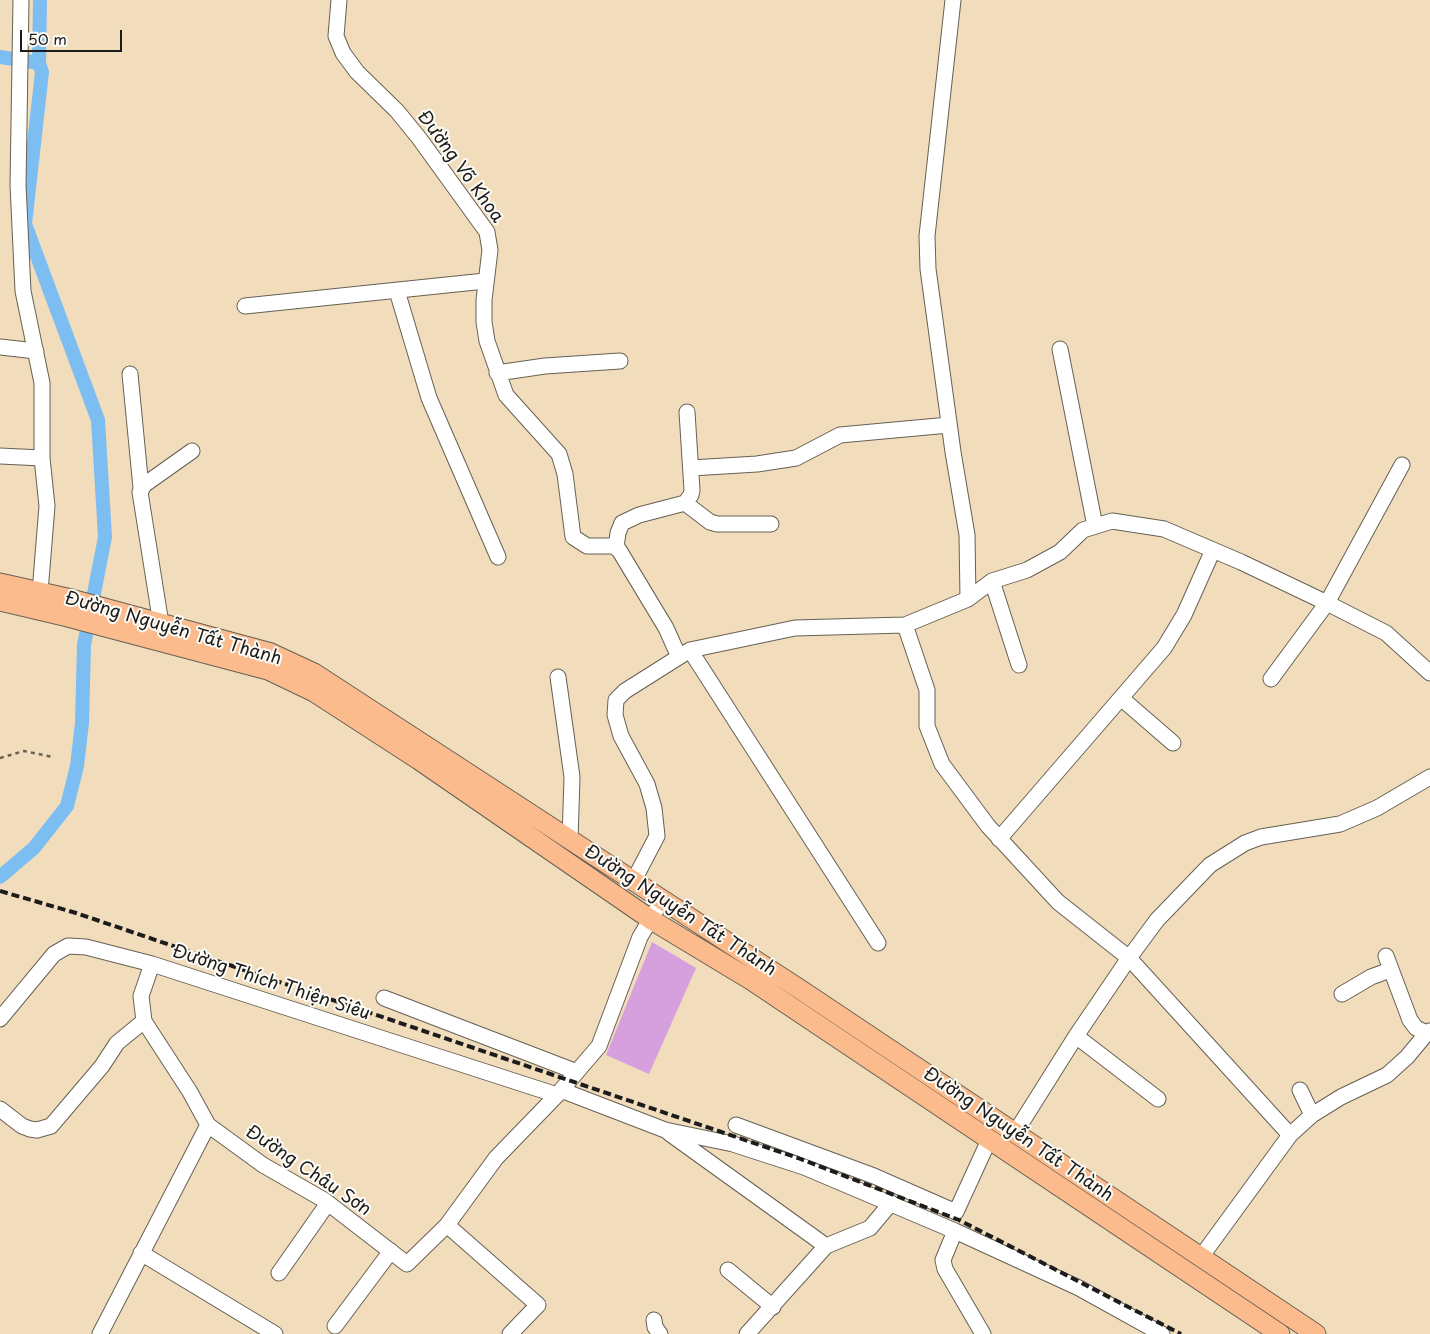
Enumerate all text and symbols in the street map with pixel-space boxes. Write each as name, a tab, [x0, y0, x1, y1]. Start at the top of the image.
scale bar	[22, 20, 125, 52]
text: 50 m	[28, 27, 67, 50]
street label: Đường Võ Khoa	[412, 107, 508, 227]
street label: Đường Nguyễn Tất Thành	[62, 588, 284, 670]
street label: Đường Nguyễn Tất Thành	[580, 841, 780, 981]
street label: Đường Thích Thiện Siêu	[169, 941, 373, 1025]
street label: Đường Nguyễn Tất Thành	[919, 1063, 1117, 1207]
street label: Đường Châu Sơn	[241, 1121, 375, 1221]

